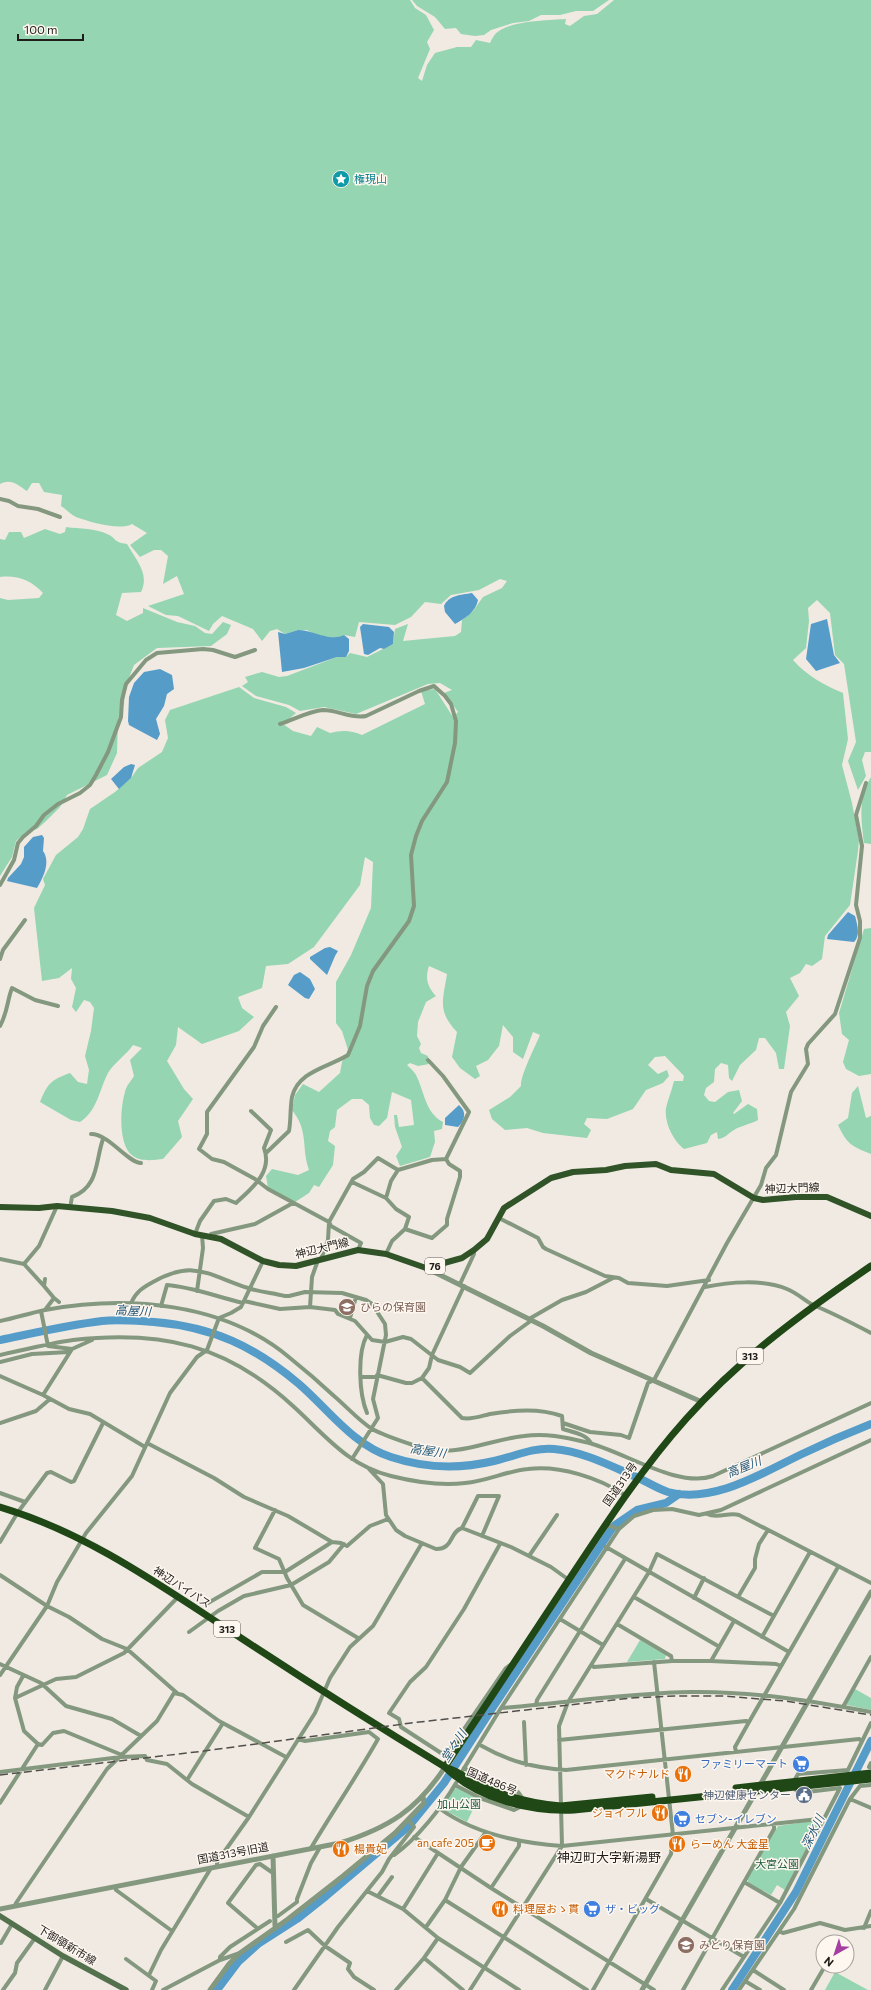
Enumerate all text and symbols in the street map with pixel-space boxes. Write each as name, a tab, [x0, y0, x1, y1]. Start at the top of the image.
scale bar	[18, 16, 83, 42]
text: 100 m	[24, 22, 58, 36]
place icon: 権現山	[331, 169, 351, 189]
place label: 権現山	[354, 172, 387, 185]
street label: 神辺大門線	[764, 1180, 820, 1195]
street label: 神辺大門線	[294, 1235, 350, 1260]
road number: 76	[425, 1258, 445, 1274]
school or university icon: ひらの保育園	[337, 1297, 357, 1317]
place label: ひらの保育園	[360, 1300, 426, 1313]
water label: 高屋川	[115, 1302, 153, 1318]
road number: 313	[737, 1348, 763, 1364]
water label: 高屋川	[409, 1440, 449, 1460]
water label: 高屋川	[724, 1452, 765, 1479]
street label: 国道313号	[600, 1459, 639, 1508]
street label: 神辺バイパス	[151, 1563, 213, 1610]
road number: 313	[214, 1621, 240, 1637]
water label: 堂々川	[437, 1725, 470, 1764]
supermarket icon: ファミリーマート	[791, 1754, 811, 1774]
place label: ファミリーマート	[700, 1757, 788, 1770]
street label: 国道486号	[465, 1764, 519, 1797]
restaurant icon: マクドナルド	[673, 1764, 693, 1784]
place label: マクドナルド	[604, 1767, 670, 1780]
public building icon: 神辺健康センター	[794, 1785, 814, 1805]
place label: 神辺健康センター	[703, 1788, 791, 1801]
park label: 加山公園	[437, 1797, 481, 1810]
restaurant icon: ジョイフル	[650, 1803, 670, 1823]
place label: ジョイフル	[592, 1806, 647, 1819]
supermarket icon: セブン-イレブン	[672, 1809, 692, 1829]
water label: 深水川	[798, 1811, 827, 1851]
place label: セブン-イレブン	[695, 1812, 777, 1825]
cafe icon: an cafe 205	[477, 1833, 497, 1853]
restaurant icon: らーめん 大金星	[667, 1834, 687, 1854]
place label: an cafe 205	[417, 1836, 474, 1849]
place label: らーめん 大金星	[690, 1837, 769, 1850]
street label: 国道313号旧道	[196, 1839, 270, 1866]
restaurant icon: 楊貴妃	[331, 1839, 351, 1859]
place label: 楊貴妃	[354, 1842, 387, 1855]
district label: 神辺町大字新湯野	[557, 1849, 661, 1865]
park label: 大宮公園	[755, 1857, 799, 1870]
restaurant icon: 料理屋おゝ貫	[490, 1899, 510, 1919]
supermarket icon: ザ・ビッグ	[582, 1899, 602, 1919]
place label: 料理屋おゝ貫	[513, 1902, 579, 1915]
place label: ザ・ビッグ	[605, 1902, 660, 1915]
street label: 下御領新市線	[36, 1922, 99, 1967]
north arrow	[815, 1934, 855, 1974]
school or university icon: みどり保育園	[676, 1935, 696, 1955]
place label: みどり保育園	[699, 1938, 765, 1951]
text: N	[821, 1955, 836, 1970]

